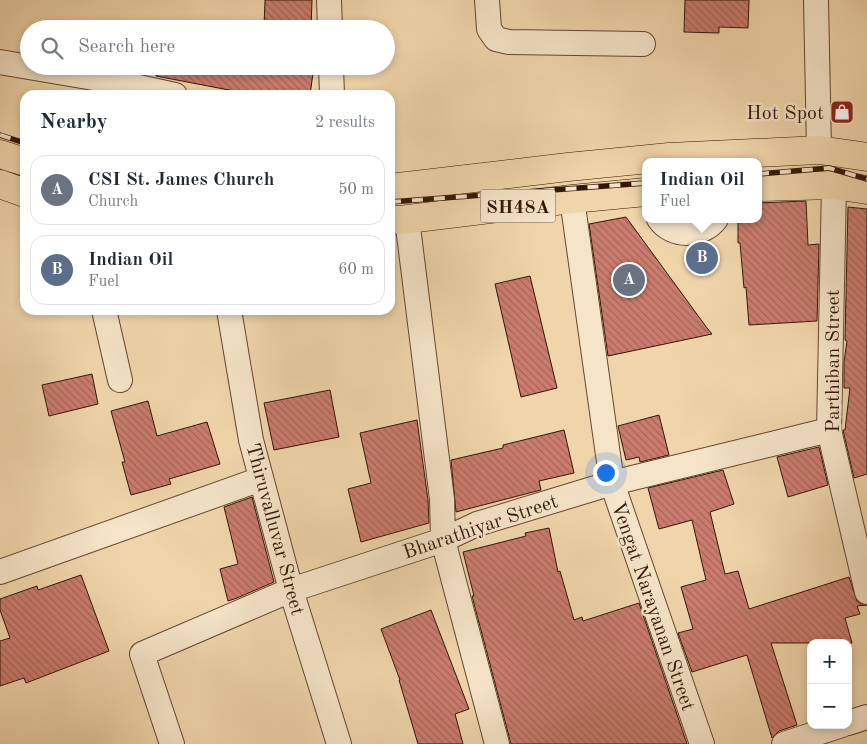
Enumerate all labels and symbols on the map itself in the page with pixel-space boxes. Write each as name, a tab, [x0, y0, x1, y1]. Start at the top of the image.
shop icon: Hot Spot	[829, 99, 855, 125]
place label: Hot Spot	[746, 104, 824, 124]
road number: SH48A	[480, 190, 556, 222]
pin: B	[686, 239, 718, 277]
pin: A	[613, 261, 645, 299]
street label: Parthiban Street	[824, 289, 844, 433]
street label: Thiruvalluvar Street	[241, 441, 307, 618]
your location	[593, 460, 619, 486]
street label: Bharathiyar Street	[401, 492, 561, 564]
street label: Vengat Narayanan Street	[607, 499, 697, 714]

